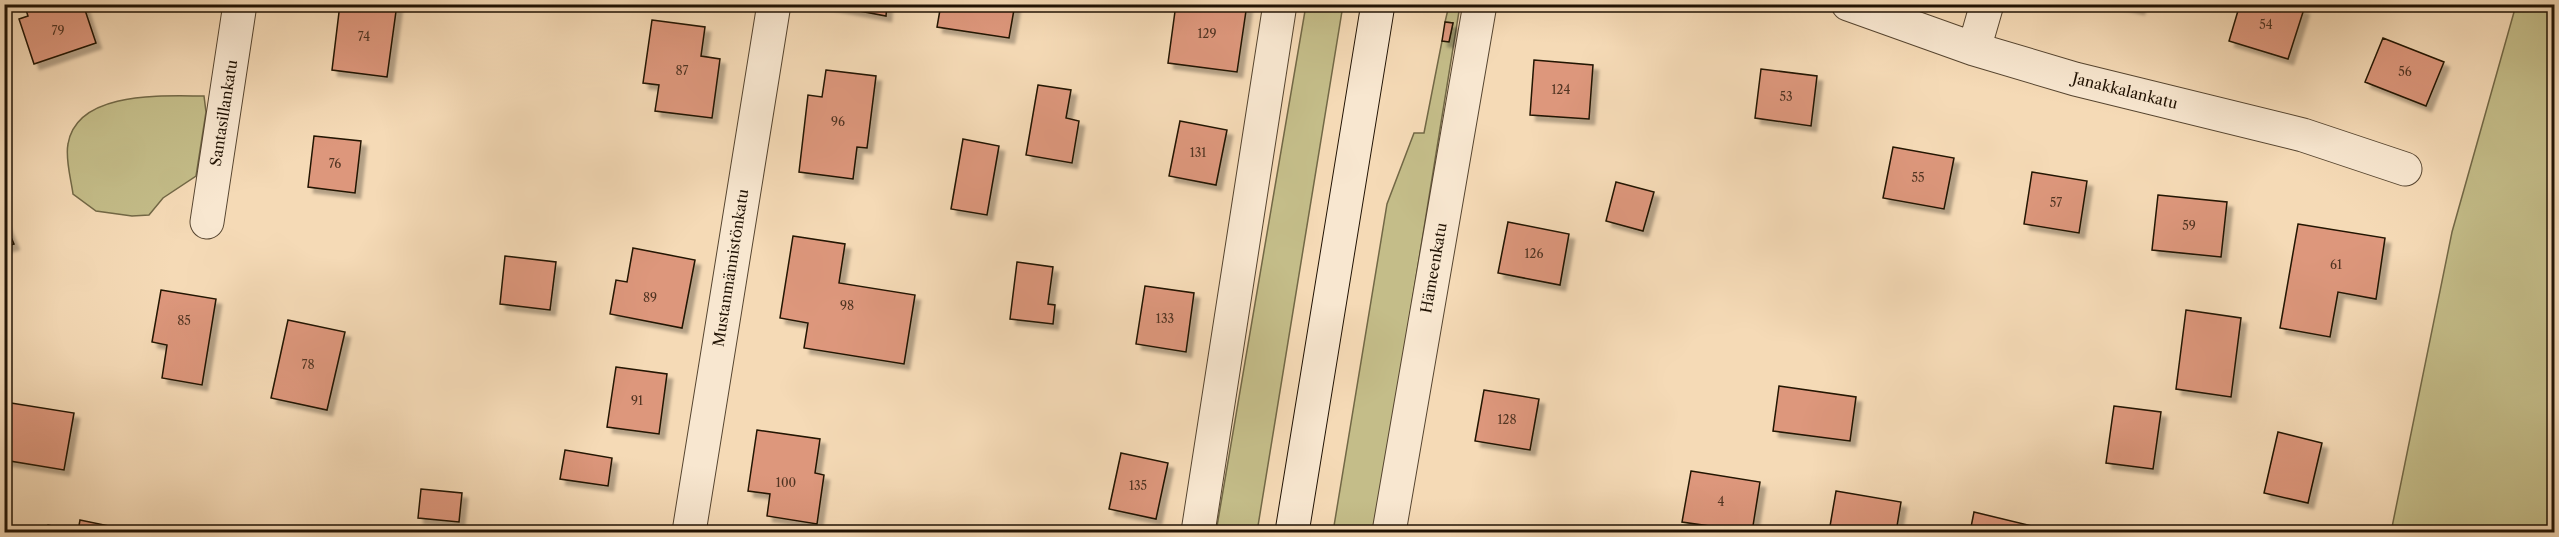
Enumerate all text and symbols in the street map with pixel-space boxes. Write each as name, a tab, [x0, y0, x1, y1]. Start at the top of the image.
house number: 54	[2259, 17, 2273, 32]
house number: 79	[52, 23, 64, 38]
house number: 129	[1198, 26, 1216, 41]
house number: 74	[358, 29, 370, 44]
street label: Santasillankatu	[206, 58, 241, 168]
house number: 87	[675, 63, 689, 78]
house number: 56	[2398, 64, 2412, 79]
street label: Janakkalankatu	[2069, 68, 2180, 113]
house number: 124	[1552, 82, 1571, 97]
house number: 53	[1779, 89, 1793, 104]
house number: 96	[831, 114, 845, 129]
house number: 131	[1190, 145, 1206, 160]
house number: 76	[329, 156, 341, 171]
house number: 55	[1911, 170, 1925, 185]
street label: Mustanmännistönkatu	[709, 188, 752, 348]
house number: 57	[2050, 195, 2062, 210]
house number: 59	[2182, 218, 2196, 233]
street label: Hämeenkatu	[1416, 221, 1451, 315]
house number: 126	[1525, 246, 1543, 261]
house number: 61	[2330, 257, 2342, 272]
house number: 89	[643, 290, 657, 305]
house number: 98	[840, 298, 854, 313]
house number: 133	[1156, 311, 1174, 326]
house number: 85	[177, 313, 191, 328]
house number: 78	[301, 357, 315, 372]
house number: 91	[631, 393, 643, 408]
house number: 128	[1497, 412, 1517, 427]
house number: 100	[776, 475, 796, 490]
house number: 135	[1129, 478, 1147, 493]
house number: 4	[1718, 494, 1725, 509]

